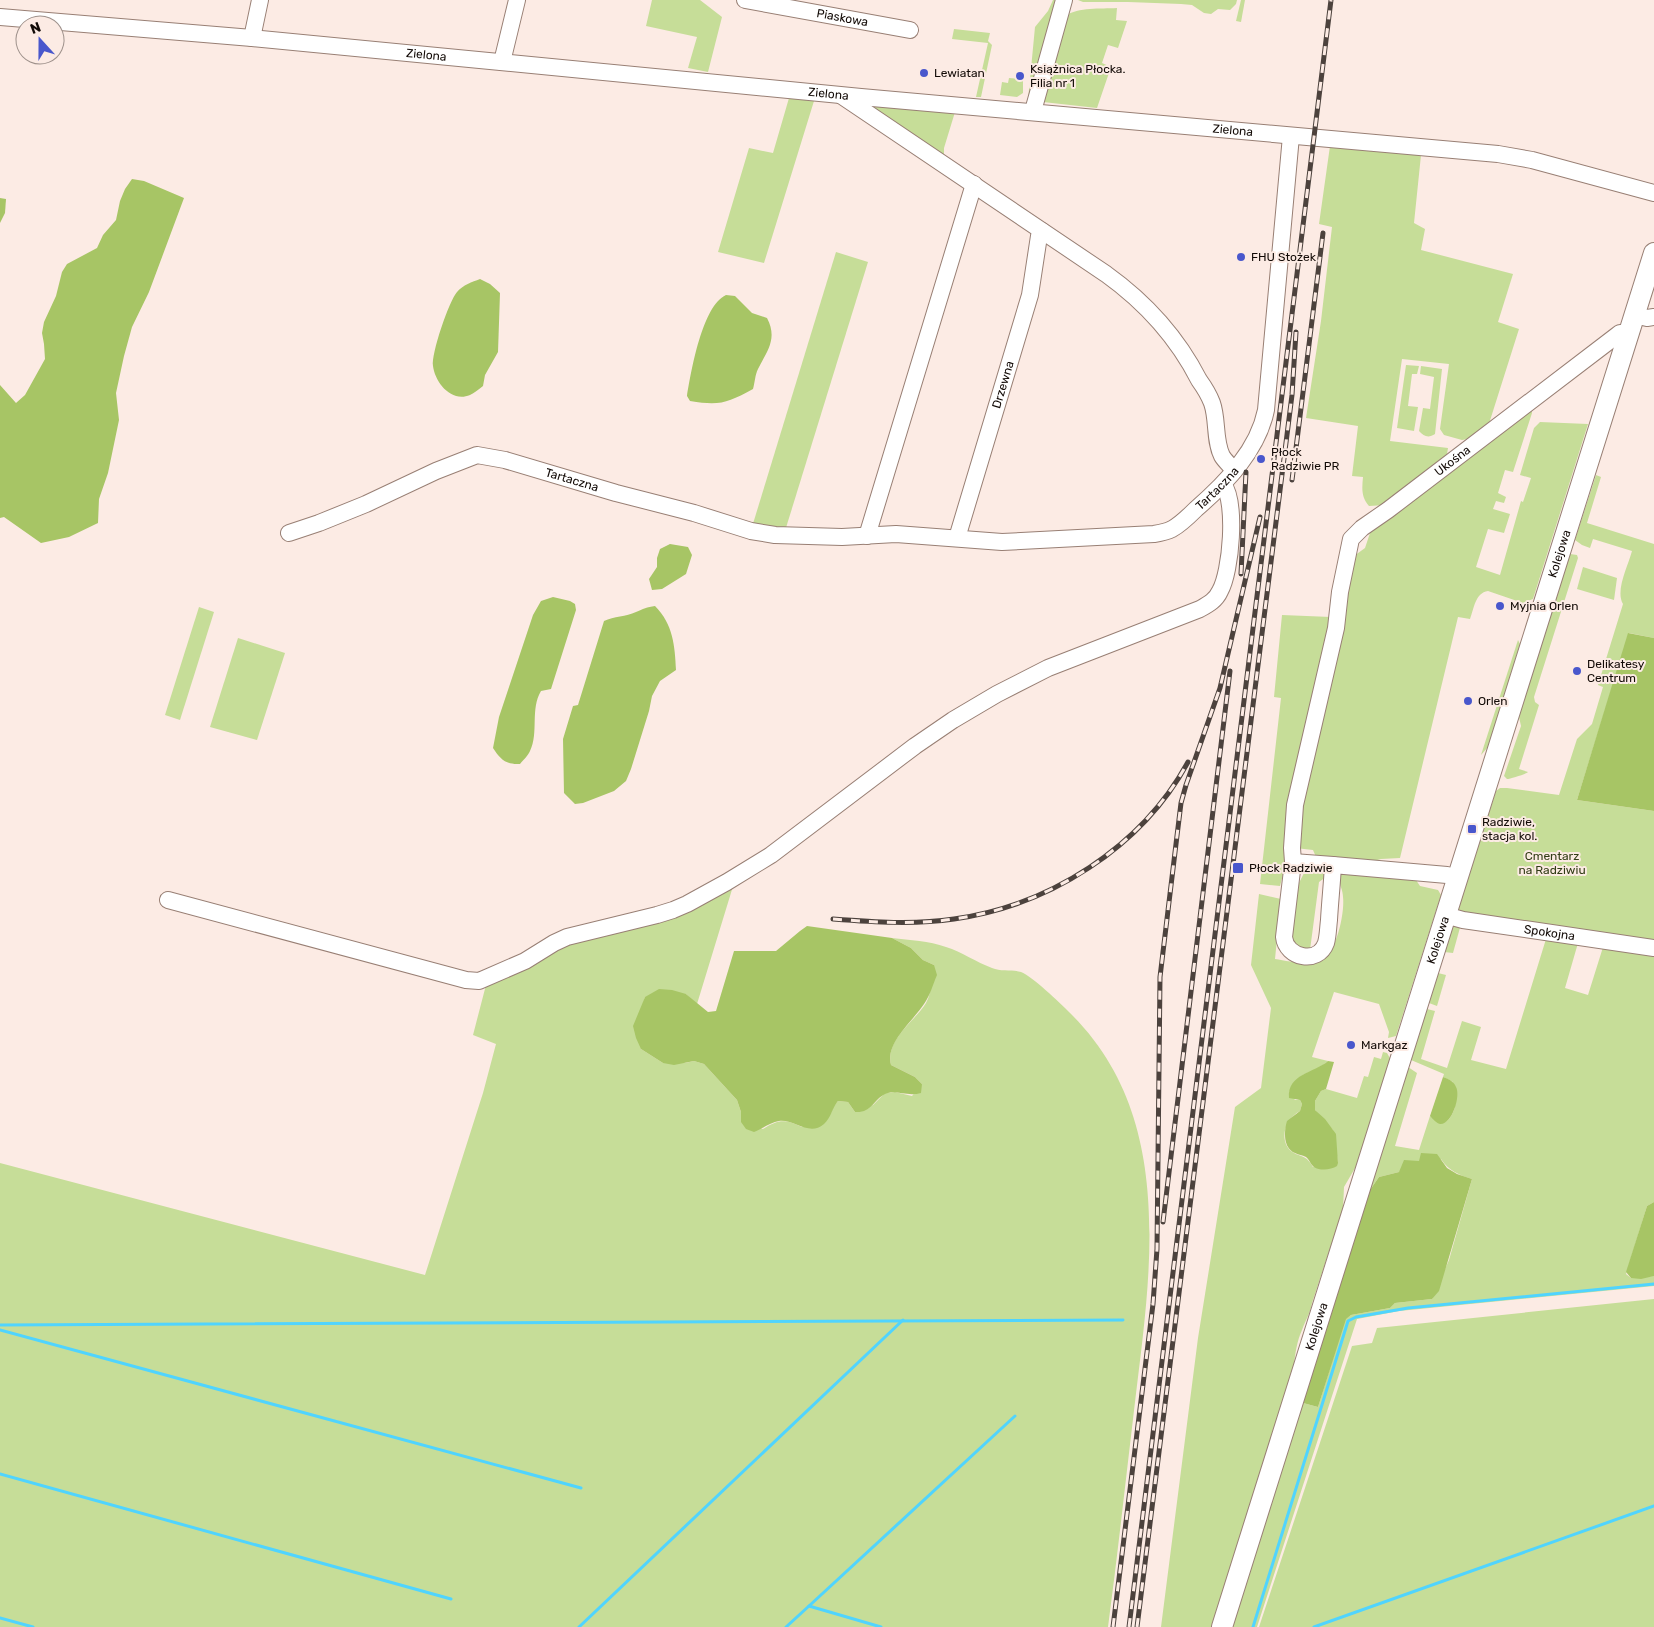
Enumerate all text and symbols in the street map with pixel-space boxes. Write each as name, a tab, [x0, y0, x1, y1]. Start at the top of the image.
street label: Piaskowa	[816, 6, 869, 29]
north arrow	[15, 15, 65, 65]
text: N	[28, 19, 43, 38]
street label: Zielona	[405, 46, 447, 64]
place label: Książnica Płocka. Filia nr 1	[1030, 62, 1125, 90]
place label: Lewiatan	[934, 66, 985, 80]
marker: Lewiatan	[918, 67, 930, 79]
marker: Książnica Płocka. Filia nr 1	[1014, 70, 1026, 82]
street label: Zielona	[808, 85, 849, 103]
street label: Zielona	[1212, 121, 1254, 139]
place label: FHU Stożek	[1251, 250, 1317, 264]
marker: FHU Stożek	[1235, 251, 1247, 263]
street label: Drzewna	[989, 359, 1017, 410]
street label: Ukośna	[1432, 443, 1473, 479]
place label: Płock Radziwie PR	[1271, 445, 1340, 473]
marker: Płock Radziwie PR	[1255, 453, 1267, 465]
street label: Tartaczna	[1193, 464, 1242, 513]
street label: Tartaczna	[544, 465, 600, 494]
street label: Kolejowa	[1545, 528, 1573, 579]
place label: Myjnia Orlen	[1510, 599, 1579, 613]
marker: Myjnia Orlen	[1494, 600, 1506, 612]
place label: Delikatesy Centrum	[1587, 657, 1645, 685]
marker: Delikatesy Centrum	[1571, 665, 1583, 677]
place label: Orlen	[1478, 694, 1508, 708]
marker: Orlen	[1462, 695, 1474, 707]
place label: Radziwie, stacja kol.	[1482, 815, 1537, 843]
marker: Radziwie, stacja kol.	[1466, 823, 1478, 835]
park label: Cmentarz na Radziwiu	[1518, 849, 1586, 877]
marker: Płock Radziwie	[1231, 861, 1245, 875]
place label: Płock Radziwie	[1249, 861, 1333, 875]
street label: Kolejowa	[1424, 915, 1452, 966]
street label: Spokojna	[1523, 922, 1576, 943]
place label: Markgaz	[1361, 1038, 1408, 1052]
marker: Markgaz	[1345, 1039, 1357, 1051]
street label: Kolejowa	[1302, 1301, 1331, 1352]

